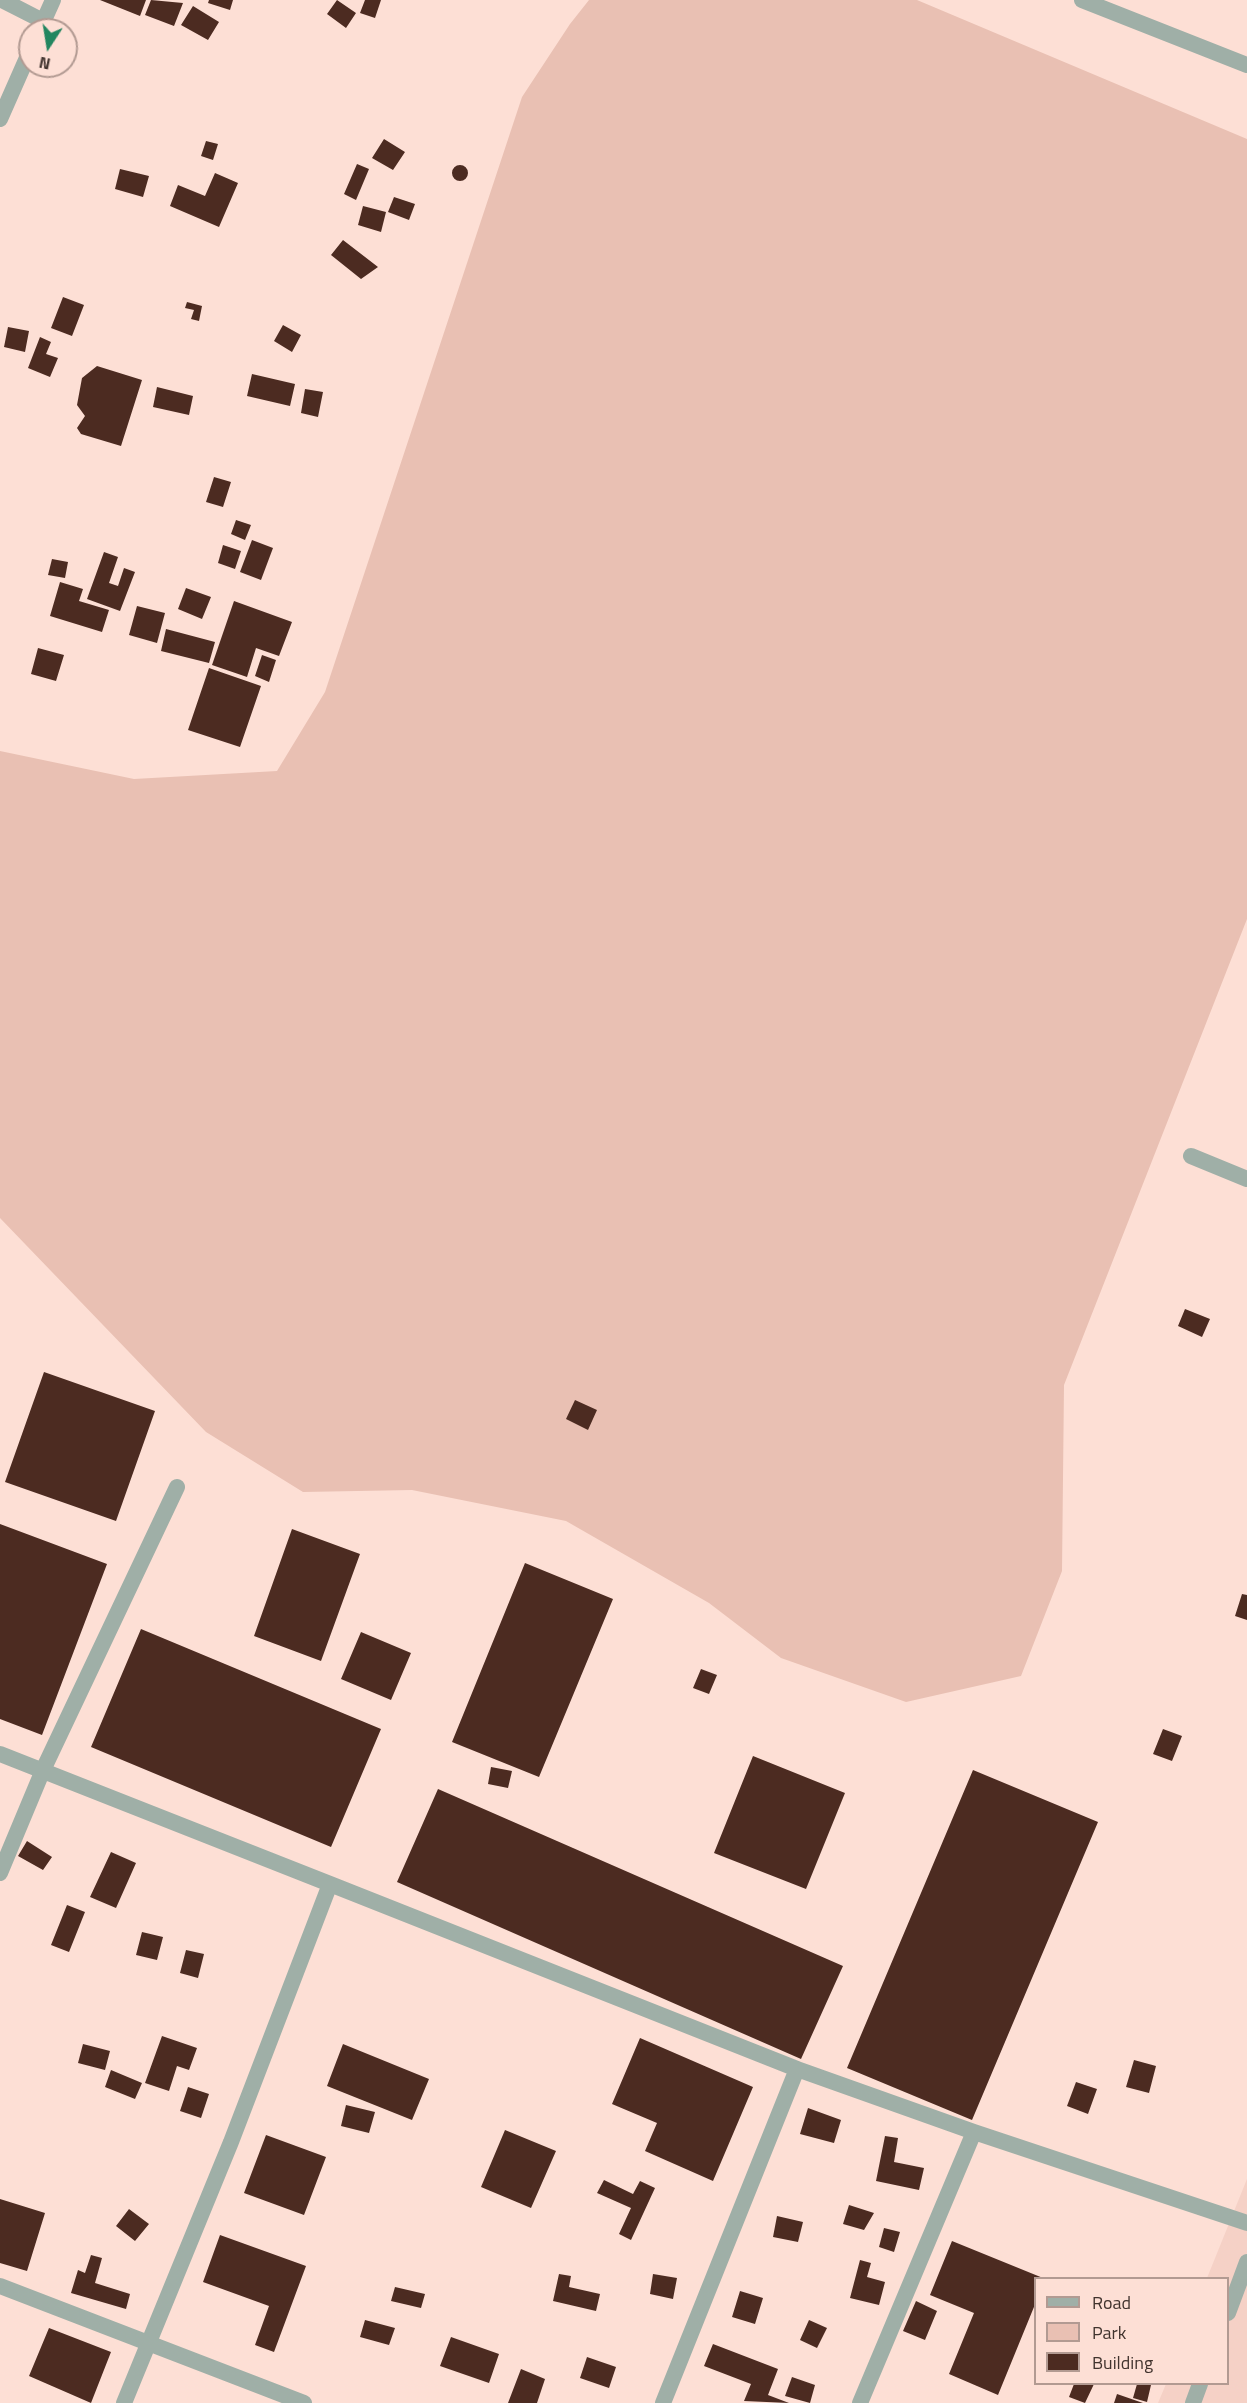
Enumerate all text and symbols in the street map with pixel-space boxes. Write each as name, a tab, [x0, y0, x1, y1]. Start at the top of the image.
north arrow	[18, 18, 78, 78]
text: N	[37, 51, 53, 77]
legend	[1034, 2277, 1229, 2385]
text: Road	[1092, 2289, 1131, 2316]
text: Park	[1092, 2319, 1126, 2346]
text: Building	[1092, 2349, 1153, 2376]

